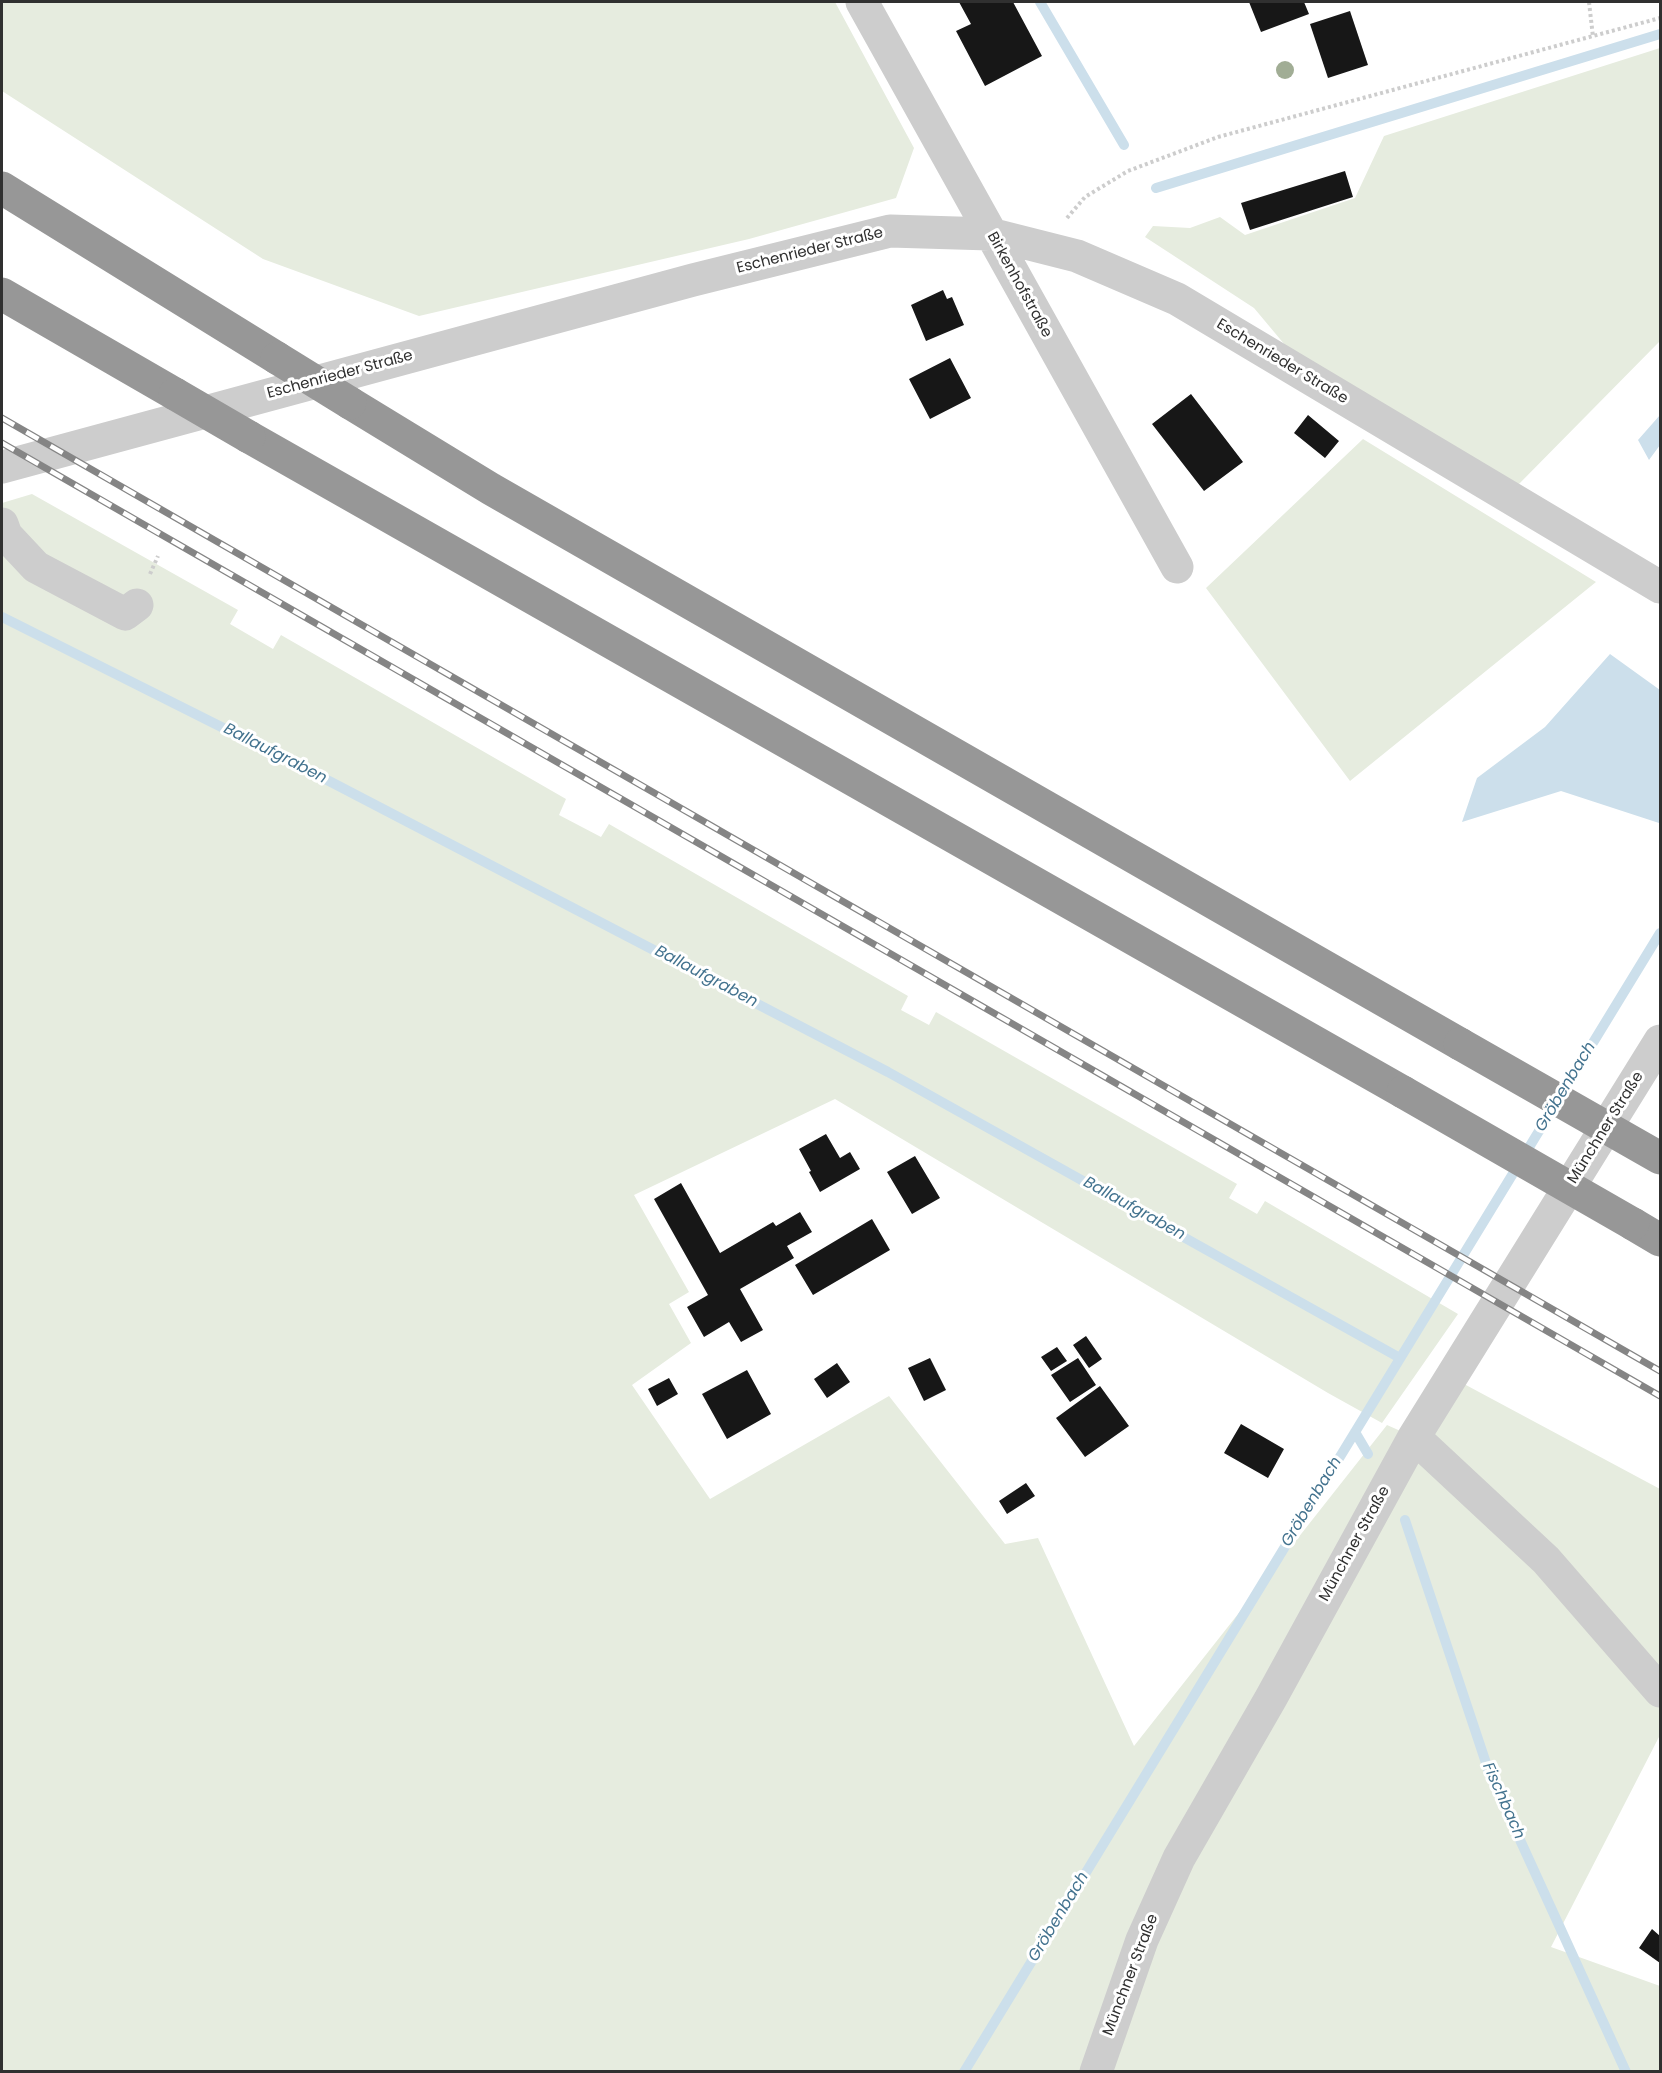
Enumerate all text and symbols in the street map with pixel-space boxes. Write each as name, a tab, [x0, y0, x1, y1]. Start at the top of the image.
street label: Eschenrieder Straße	[735, 224, 885, 278]
street label: Birkenhofstraße	[983, 229, 1055, 341]
street label: Eschenrieder Straße	[1213, 316, 1351, 408]
street label: Eschenrieder Straße	[265, 347, 415, 403]
water label: Ballaufgraben	[220, 720, 330, 788]
water label: Ballaufgraben	[651, 942, 761, 1012]
water label: Gröbenbach	[1532, 1039, 1600, 1135]
street label: Münchner Straße	[1564, 1069, 1648, 1187]
water label: Ballaufgraben	[1080, 1173, 1188, 1245]
water label: Gröbenbach	[1278, 1454, 1346, 1550]
street label: Münchner Straße	[1316, 1483, 1394, 1605]
water label: Fischbach	[1478, 1760, 1528, 1842]
water label: Gröbenbach	[1025, 1869, 1093, 1965]
street label: Münchner Straße	[1100, 1912, 1162, 2038]

